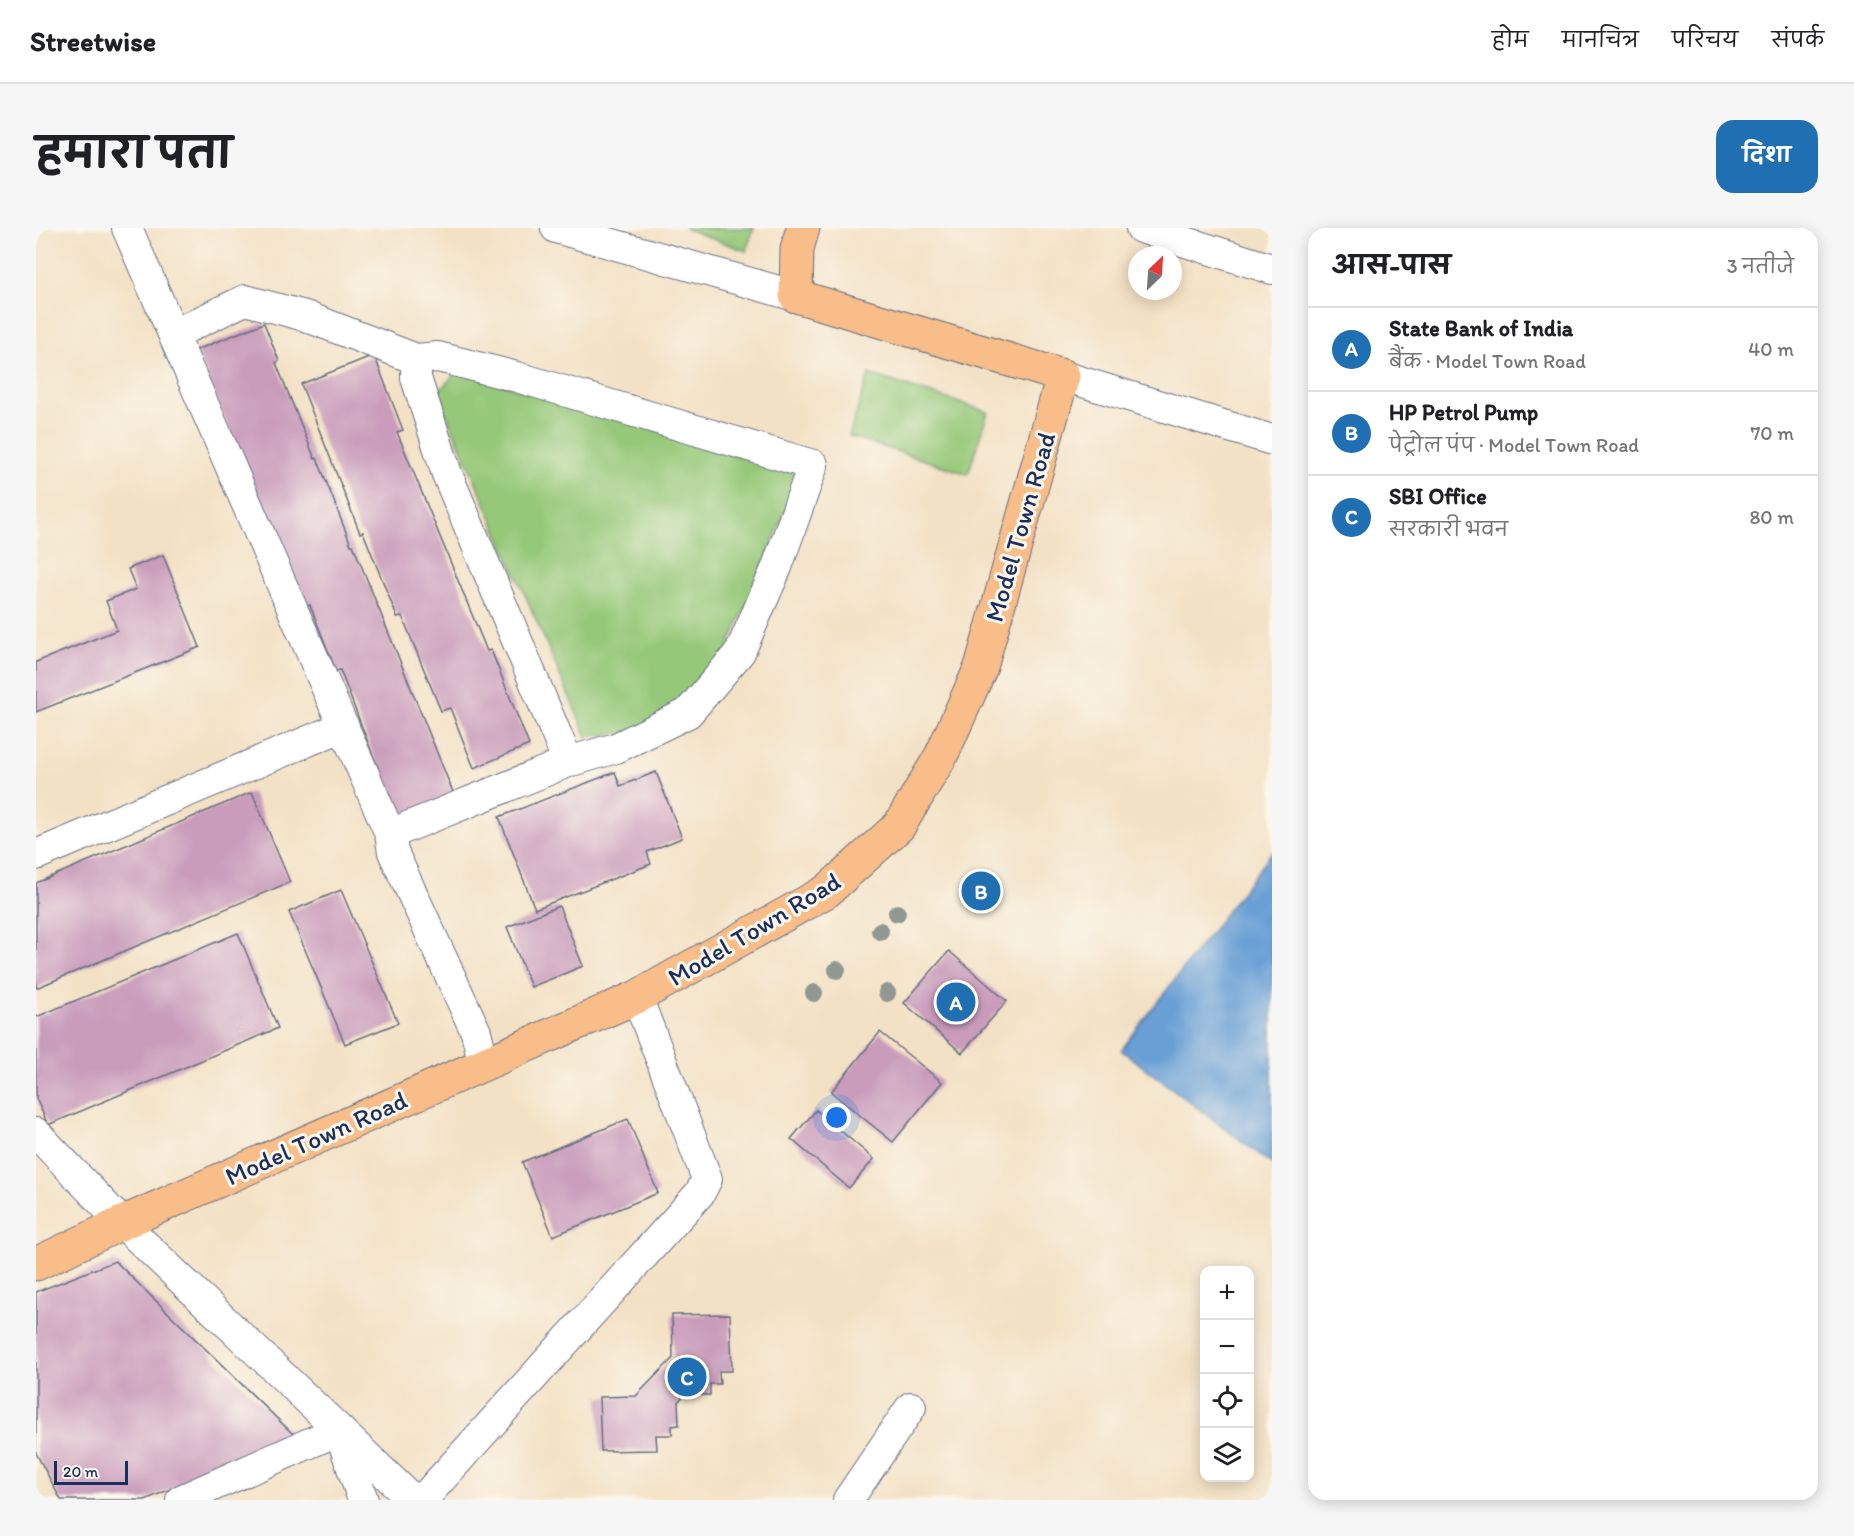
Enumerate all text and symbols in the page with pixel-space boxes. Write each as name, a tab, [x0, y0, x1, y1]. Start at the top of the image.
text: Streetwise	[30, 24, 156, 58]
text: होम	[1492, 27, 1529, 52]
text: मानचित्र	[1562, 27, 1639, 52]
text: परिचय	[1672, 27, 1738, 52]
text: संपर्क	[1771, 27, 1824, 52]
button: दिशा	[1716, 120, 1818, 193]
text: हमारा पता	[36, 127, 232, 178]
north arrow	[1128, 246, 1182, 300]
text: आस-पास	[1332, 249, 1451, 281]
text: 3 नतीजे	[1727, 254, 1794, 278]
text: State Bank of India	[1389, 315, 1573, 342]
text: A	[1345, 337, 1358, 361]
text: 40 m	[1748, 337, 1794, 361]
text: बैंक · Model Town Road	[1389, 349, 1586, 373]
text: HP Petrol Pump	[1389, 399, 1538, 426]
text: B	[1345, 421, 1358, 445]
text: 70 m	[1750, 421, 1794, 445]
street label: Model Town Road	[978, 428, 1062, 625]
text: पेट्रोल पंप · Model Town Road	[1389, 433, 1639, 457]
text: SBI Office	[1389, 483, 1487, 510]
text: C	[1345, 505, 1358, 529]
text: 80 m	[1749, 505, 1794, 529]
text: सरकारी भवन	[1389, 517, 1508, 541]
street label: Model Town Road	[662, 865, 846, 993]
pin: B	[962, 868, 1000, 914]
pin: A	[936, 980, 976, 1024]
street label: Model Town Road	[220, 1084, 412, 1192]
your location	[822, 1103, 851, 1132]
map controls	[1200, 1266, 1254, 1482]
button: +	[1200, 1266, 1254, 1320]
button: −	[1200, 1320, 1254, 1374]
pin: C	[668, 1354, 706, 1400]
button: locate	[1200, 1374, 1254, 1428]
button: layers	[1200, 1428, 1254, 1482]
scale bar	[54, 1458, 128, 1486]
text: 20 m	[63, 1462, 98, 1481]

